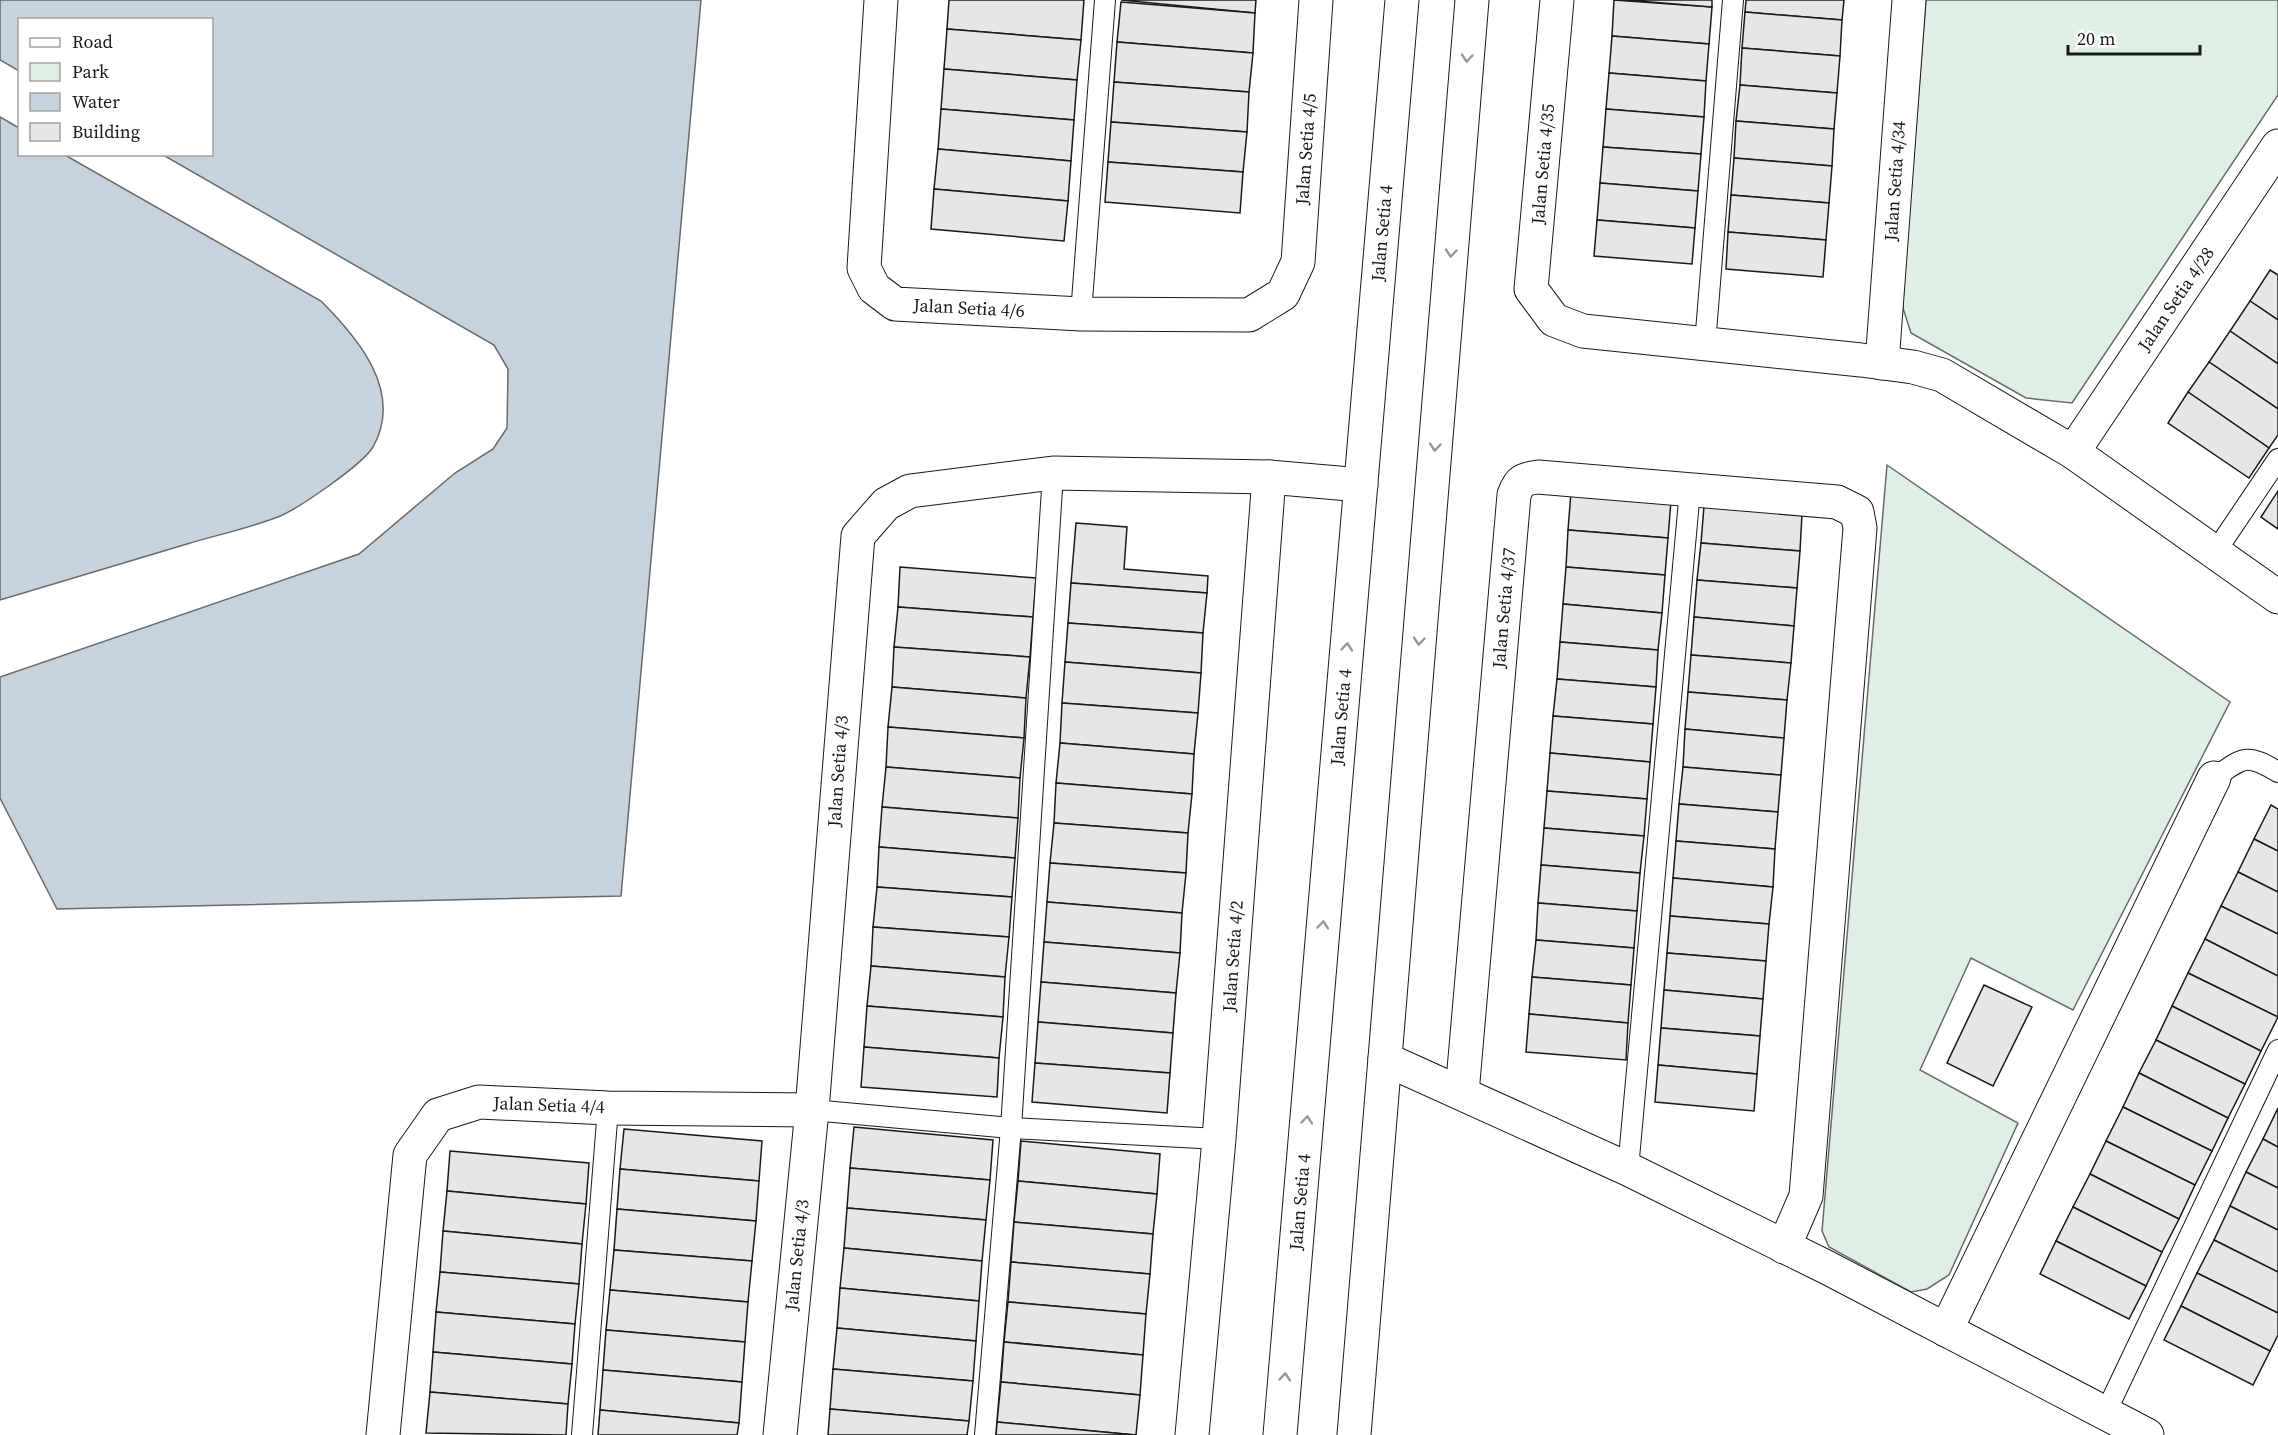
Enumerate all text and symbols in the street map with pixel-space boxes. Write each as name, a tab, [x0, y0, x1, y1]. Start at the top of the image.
legend	[18, 18, 213, 156]
scale bar	[2068, 18, 2200, 56]
text: 20 m	[2077, 26, 2115, 51]
text: Road	[72, 29, 113, 54]
one-way arrow	[1461, 54, 1474, 63]
text: Park	[72, 59, 109, 84]
text: Water	[72, 89, 120, 114]
street label: Jalan Setia 4/5	[1289, 92, 1322, 207]
street label: Jalan Setia 4/35	[1525, 103, 1560, 226]
text: Building	[72, 119, 140, 144]
street label: Jalan Setia 4/34	[1878, 120, 1911, 243]
street label: Jalan Setia 4	[1365, 184, 1398, 283]
street label: Jalan Setia 4/28	[2131, 242, 2220, 357]
one-way arrow	[1445, 248, 1458, 257]
street label: Jalan Setia 4/6	[912, 292, 1025, 323]
one-way arrow	[1429, 442, 1442, 452]
street label: Jalan Setia 4/37	[1486, 547, 1521, 670]
one-way arrow	[1413, 637, 1426, 646]
one-way arrow	[1340, 643, 1353, 652]
street label: Jalan Setia 4	[1324, 668, 1357, 767]
street label: Jalan Setia 4/3	[821, 714, 854, 829]
street label: Jalan Setia 4/2	[1216, 899, 1249, 1014]
one-way arrow	[1316, 921, 1329, 930]
street label: Jalan Setia 4/4	[492, 1090, 605, 1119]
one-way arrow	[1300, 1115, 1313, 1124]
street label: Jalan Setia 4	[1283, 1153, 1316, 1252]
street label: Jalan Setia 4/3	[778, 1198, 815, 1313]
one-way arrow	[1278, 1372, 1291, 1381]

